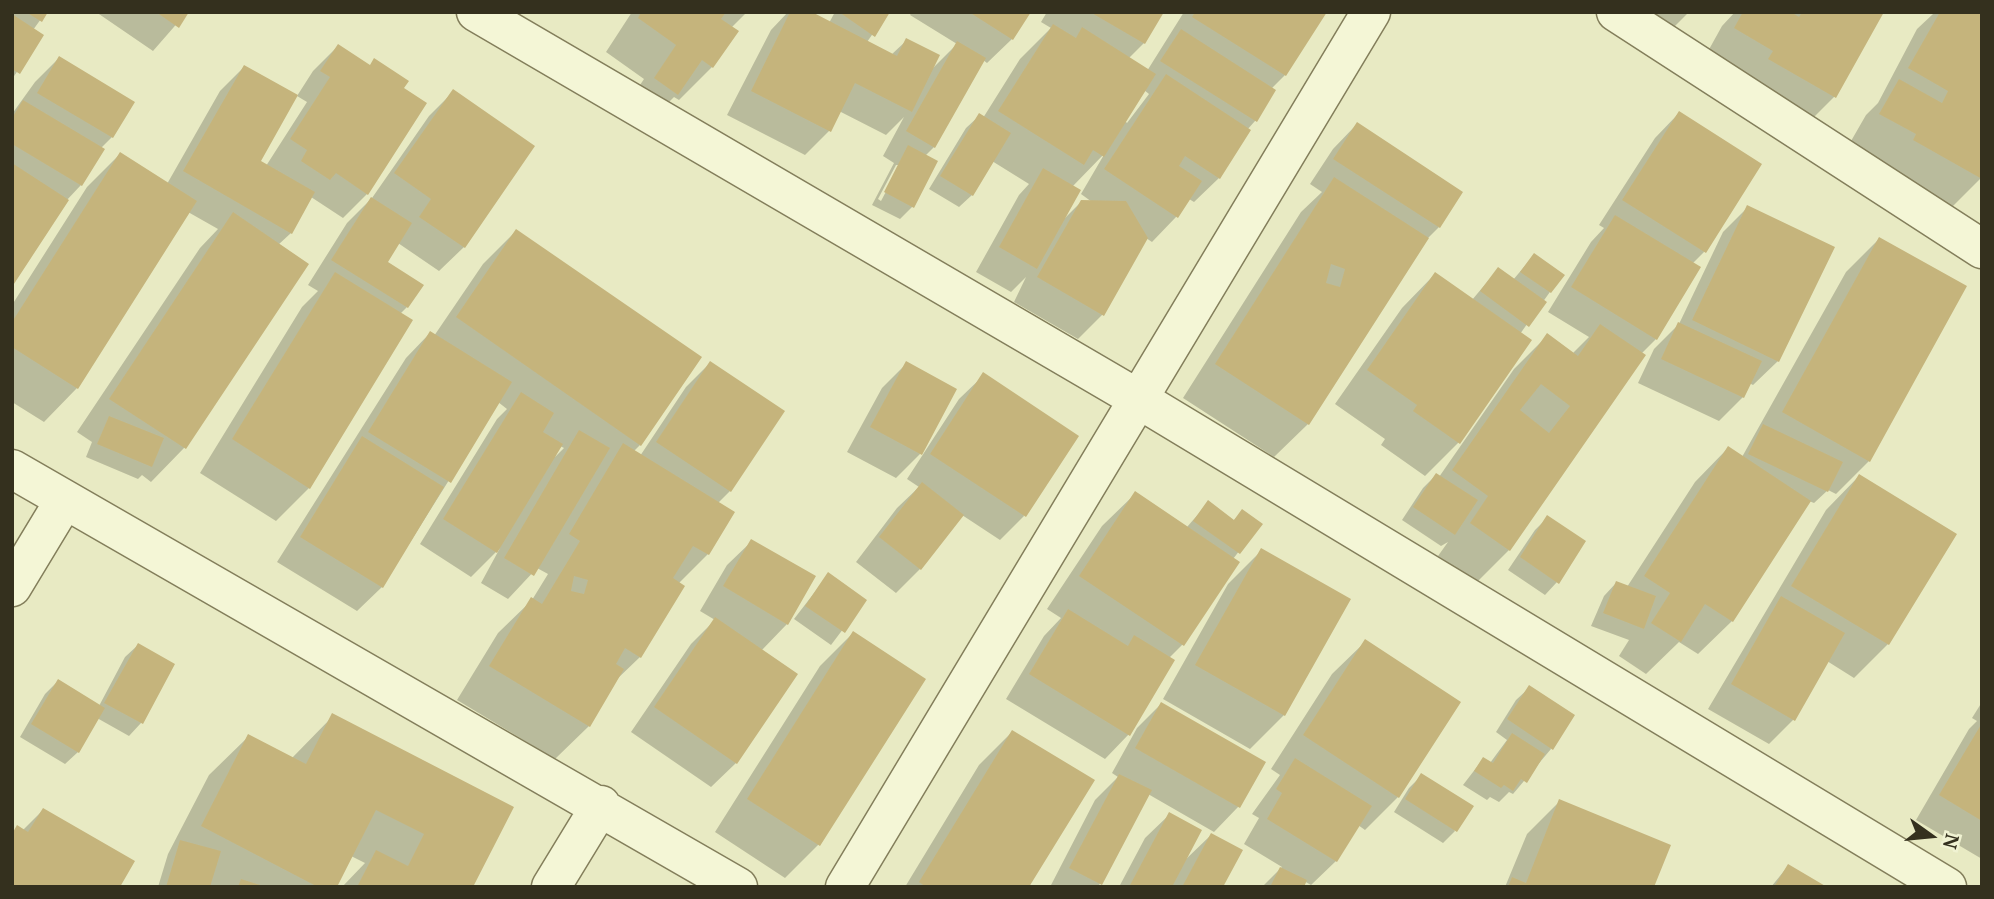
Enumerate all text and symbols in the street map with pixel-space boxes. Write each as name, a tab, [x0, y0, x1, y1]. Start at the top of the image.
north arrow	[1896, 801, 1966, 871]
text: N	[1938, 831, 1966, 852]

